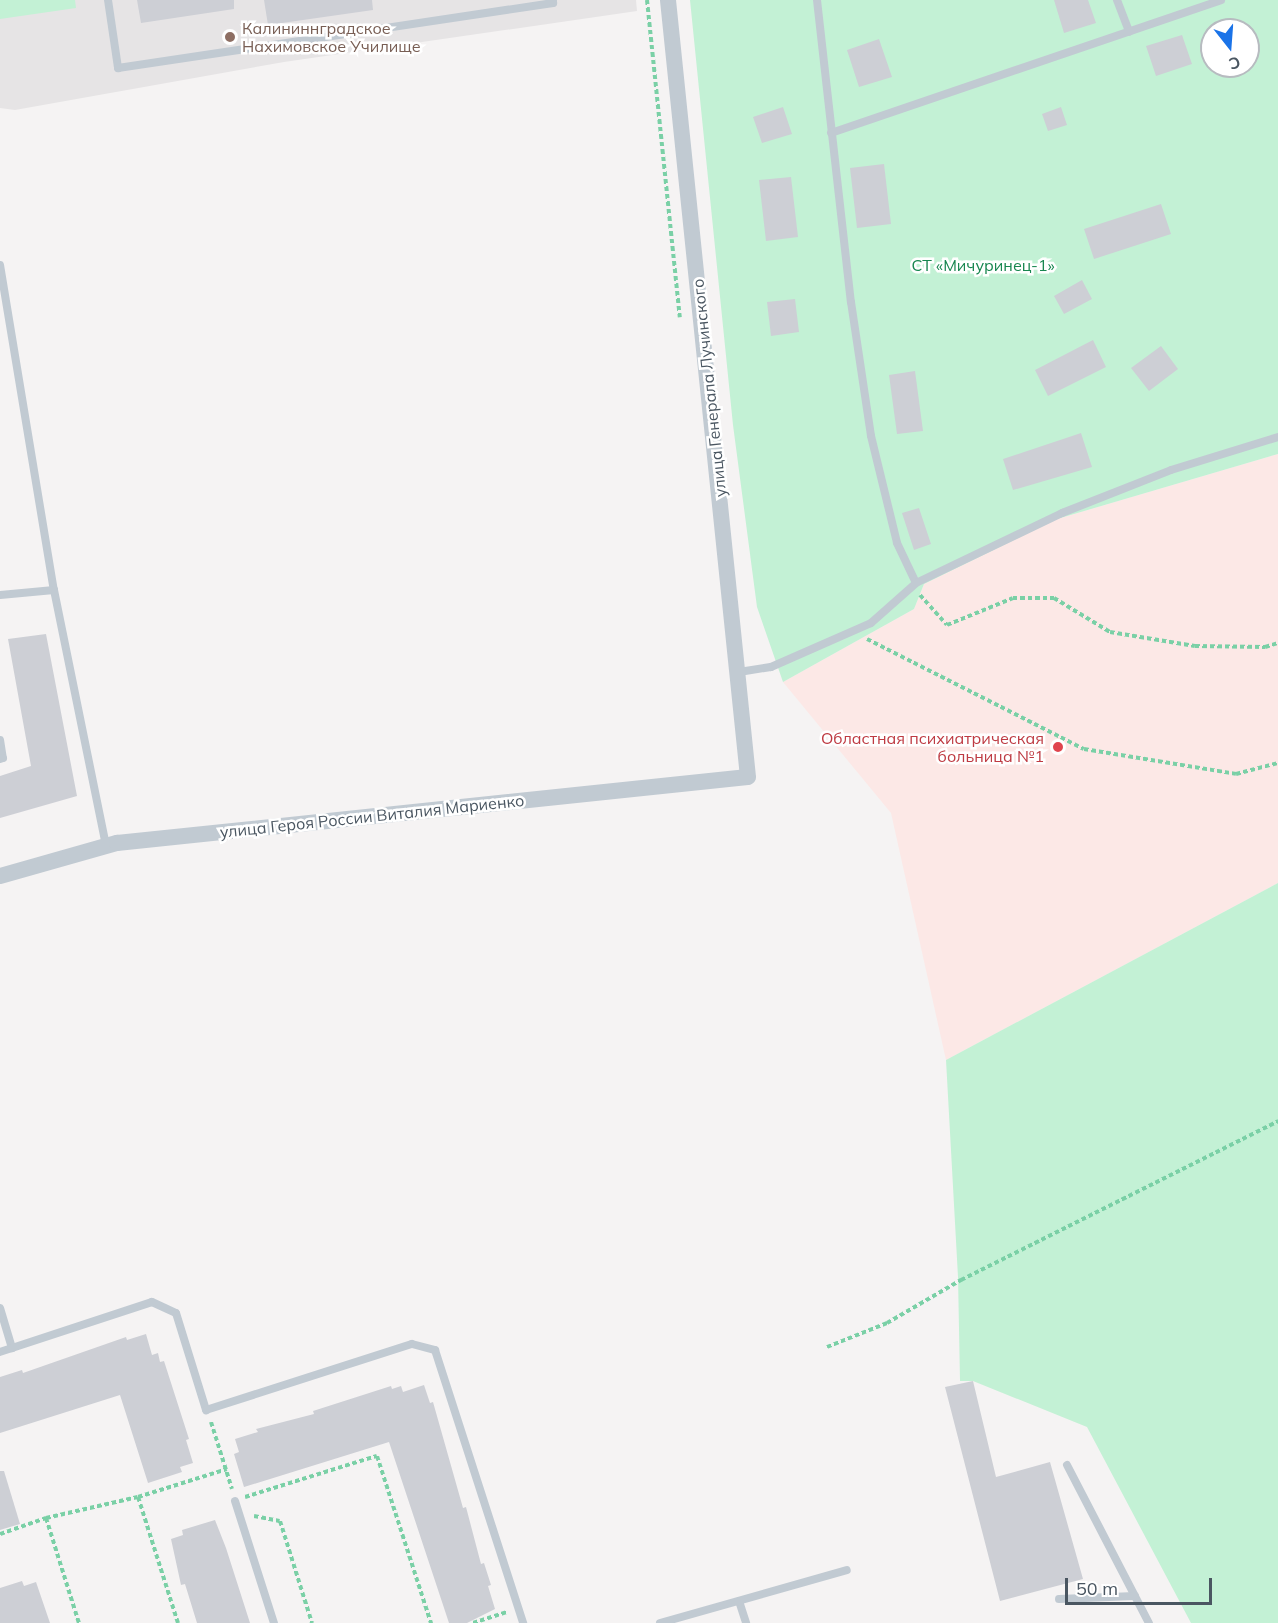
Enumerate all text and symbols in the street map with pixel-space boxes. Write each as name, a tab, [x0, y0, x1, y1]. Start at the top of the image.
place label: Калининнградское Нахимовское Училище	[242, 18, 421, 56]
north arrow	[1200, 18, 1260, 78]
marker: Калининнградское Нахимовское Училище	[223, 30, 237, 44]
text: С	[1227, 52, 1243, 74]
park label: СТ «Мичуринец-1»	[911, 255, 1055, 275]
street label: улица Генерала Лучинского	[688, 278, 730, 498]
place label: Областная психиатрическая больница №1	[821, 728, 1044, 766]
marker: Областная психиатрическая больница №1	[1049, 738, 1067, 756]
street label: улица Героя России Виталия Мариенко	[219, 790, 525, 842]
scale bar	[1068, 1566, 1215, 1604]
text: 50 m	[1076, 1577, 1118, 1600]

